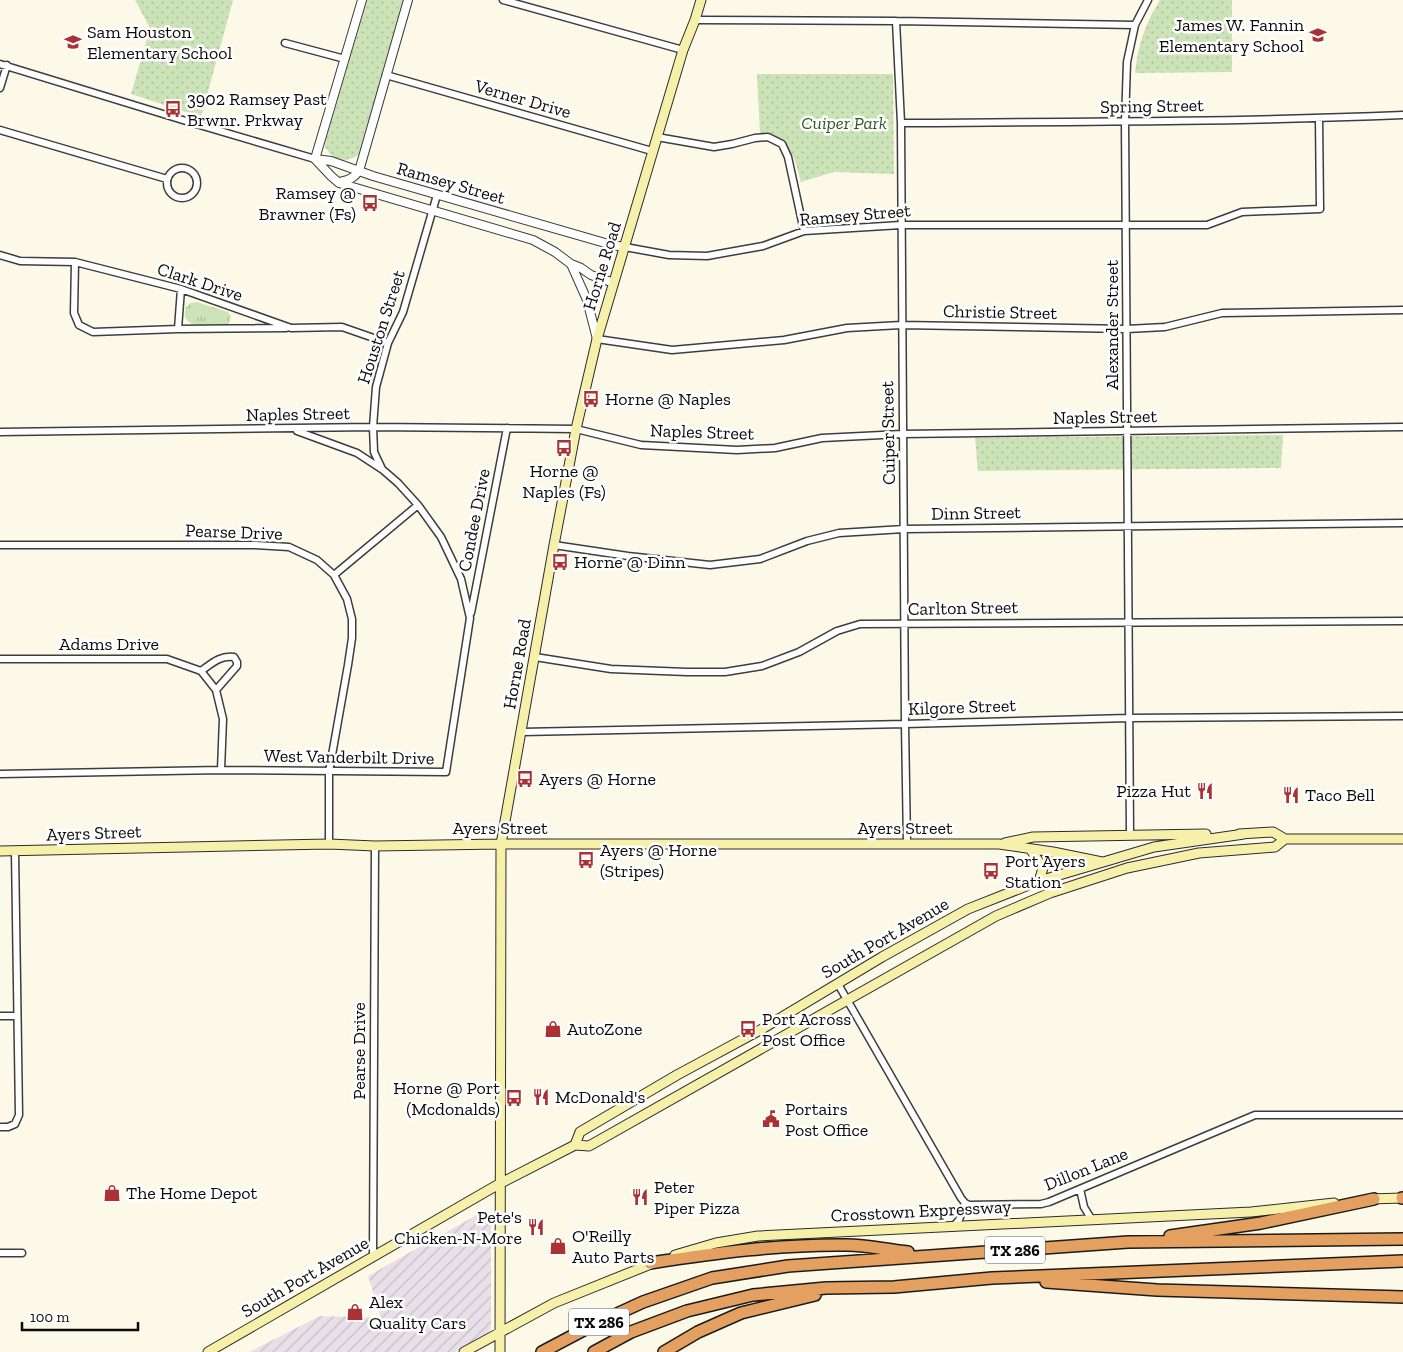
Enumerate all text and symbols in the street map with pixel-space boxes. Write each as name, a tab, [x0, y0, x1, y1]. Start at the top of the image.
place label: James W. Fannin Elementary School	[1159, 14, 1305, 57]
place label: Sam Houston Elementary School	[87, 21, 232, 64]
school or university icon: James W. Fannin Elementary School	[1308, 25, 1328, 45]
school or university icon: Sam Houston Elementary School	[63, 32, 83, 52]
street label: Verner Drive	[471, 75, 574, 123]
place label: 3902 Ramsey Past Brwnr. Prkway	[187, 88, 327, 131]
street label: Spring Street	[1100, 94, 1204, 118]
bus stop icon: 3902 Ramsey Past Brwnr. Prkway	[163, 99, 183, 119]
park label: Cuiper Park	[801, 112, 887, 134]
street label: Ramsey Street	[394, 157, 508, 209]
place label: Ramsey @ Brawner (Fs)	[259, 182, 356, 225]
bus stop icon: Ramsey @ Brawner (Fs)	[360, 193, 380, 213]
street label: Ramsey Street	[798, 199, 912, 231]
street label: Horne Road	[578, 219, 626, 313]
street label: Clark Drive	[155, 258, 245, 306]
street label: Alexander Street	[1101, 260, 1123, 390]
street label: Houston Street	[352, 267, 410, 387]
street label: Christie Street	[943, 300, 1057, 324]
street label: Cuiper Street	[876, 381, 900, 485]
place label: Horne @ Naples	[605, 388, 731, 410]
bus stop icon: Horne @ Naples	[581, 389, 601, 409]
street label: Naples Street	[246, 402, 351, 426]
street label: Naples Street	[1053, 405, 1158, 429]
street label: Naples Street	[650, 419, 755, 445]
bus stop icon: Horne @ Naples (Fs)	[554, 438, 574, 458]
place label: Horne @ Naples (Fs)	[522, 460, 606, 503]
street label: Condee Drive	[453, 467, 495, 573]
street label: Dinn Street	[931, 501, 1021, 525]
street label: Pearse Drive	[185, 519, 283, 545]
place label: Horne @ Dinn	[574, 551, 686, 573]
bus stop icon: Horne @ Dinn	[550, 552, 570, 572]
street label: Carlton Street	[908, 596, 1019, 620]
street label: Horne Road	[498, 617, 536, 711]
street label: Adams Drive	[59, 633, 159, 655]
street label: Kilgore Street	[908, 694, 1017, 720]
street label: West Vanderbilt Drive	[264, 745, 434, 769]
place label: Ayers @ Horne	[539, 768, 656, 790]
bus stop icon: Ayers @ Horne	[515, 769, 535, 789]
place label: Pizza Hut	[1116, 780, 1191, 802]
restaurant icon: Pizza Hut	[1195, 781, 1215, 801]
place label: Taco Bell	[1305, 784, 1375, 806]
restaurant icon: Taco Bell	[1281, 785, 1301, 805]
street label: Ayers Street	[452, 817, 548, 839]
street label: Ayers Street	[857, 817, 953, 839]
street label: Ayers Street	[46, 820, 142, 846]
place label: Ayers @ Horne (Stripes)	[600, 839, 717, 882]
bus stop icon: Ayers @ Horne (Stripes)	[576, 850, 596, 870]
place label: Port Ayers Station	[1005, 850, 1086, 893]
bus stop icon: Port Ayers Station	[981, 861, 1001, 881]
street label: South Port Avenue	[817, 893, 953, 983]
street label: Pearse Drive	[348, 1002, 370, 1100]
place label: Port Across Post Office	[762, 1008, 851, 1051]
place label: AutoZone	[567, 1018, 642, 1040]
shop icon: AutoZone	[543, 1019, 563, 1039]
bus stop icon: Port Across Post Office	[738, 1019, 758, 1039]
place label: Horne @ Port (Mcdonalds)	[393, 1077, 500, 1120]
place label: McDonald's	[555, 1086, 645, 1108]
restaurant icon: McDonald's	[531, 1087, 551, 1107]
bus stop icon: Horne @ Port (Mcdonalds)	[504, 1088, 524, 1108]
place label: Portairs Post Office	[785, 1098, 868, 1141]
public building icon: Portairs Post Office	[761, 1109, 781, 1129]
street label: Dillon Lane	[1041, 1142, 1131, 1196]
place label: Peter Piper Pizza	[654, 1176, 740, 1219]
place label: The Home Depot	[126, 1182, 258, 1204]
shop icon: The Home Depot	[102, 1183, 122, 1203]
restaurant icon: Peter Piper Pizza	[630, 1187, 650, 1207]
street label: Crosstown Expressway	[830, 1195, 1013, 1227]
place label: Pete's Chicken-N-More	[394, 1206, 522, 1249]
restaurant icon: Pete's Chicken-N-More	[526, 1217, 546, 1237]
place label: O'Reilly Auto Parts	[572, 1225, 655, 1268]
street label: South Port Avenue	[237, 1232, 373, 1322]
shop icon: O'Reilly Auto Parts	[548, 1236, 568, 1256]
road number: TX 286	[985, 1236, 1045, 1264]
place label: Alex Quality Cars	[369, 1291, 466, 1334]
scale bar	[22, 1300, 139, 1332]
shop icon: Alex Quality Cars	[345, 1302, 365, 1322]
text: 100 m	[30, 1308, 69, 1326]
road number: TX 286	[569, 1308, 629, 1335]

